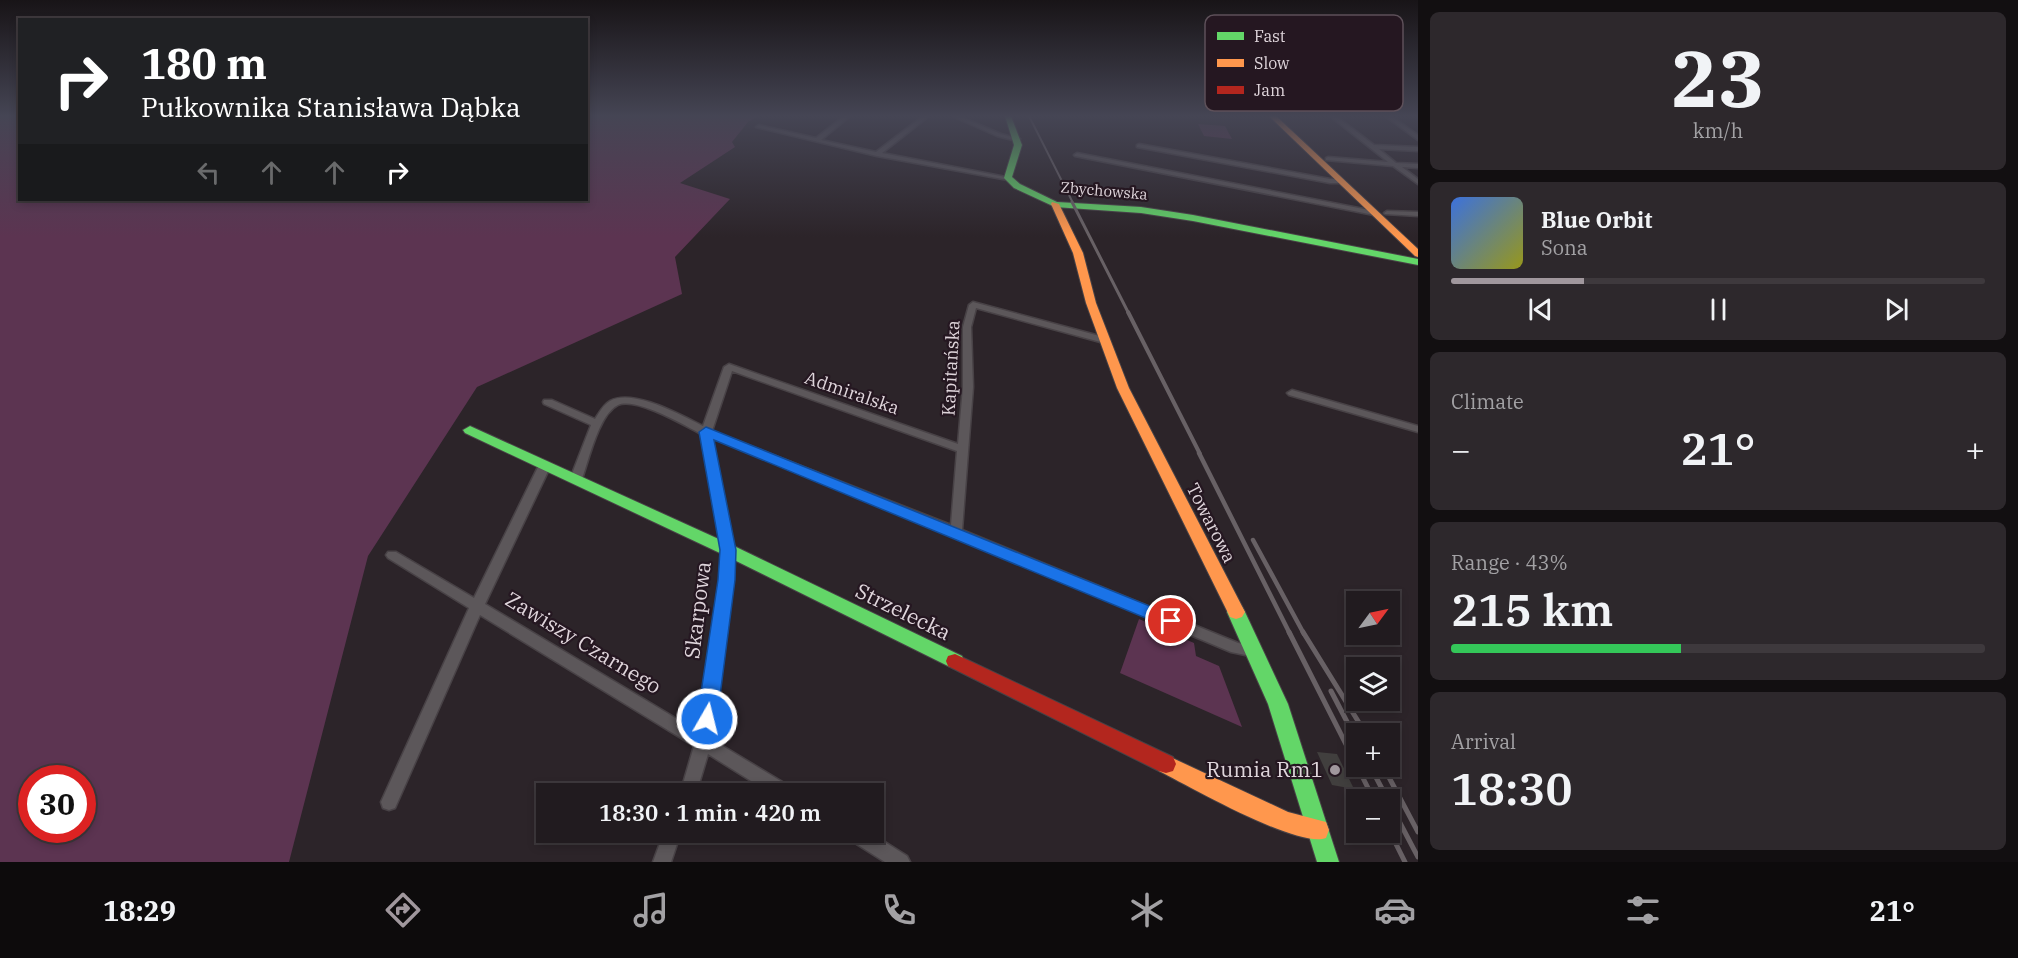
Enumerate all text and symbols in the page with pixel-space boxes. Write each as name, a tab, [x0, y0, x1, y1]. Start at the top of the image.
legend	[1205, 15, 1403, 111]
text: Fast	[1254, 26, 1286, 46]
text: 23	[1671, 27, 1765, 128]
text: 180 m	[141, 36, 267, 91]
icon: right	[42, 42, 120, 120]
text: Slow	[1254, 53, 1290, 73]
text: Jam	[1254, 80, 1285, 100]
text: Pułkownika Stanisława Dąbka	[141, 89, 521, 124]
text: km/h	[1693, 117, 1743, 144]
icon: left	[192, 156, 225, 189]
icon: ahead	[255, 156, 288, 189]
icon: ahead	[318, 156, 351, 189]
icon: right	[381, 156, 414, 189]
street label: Zbychowska	[1060, 177, 1149, 204]
text: Blue Orbit	[1541, 205, 1652, 234]
text: Sona	[1541, 234, 1588, 261]
icon: previous	[1524, 293, 1557, 326]
icon: pause	[1702, 293, 1735, 326]
icon: next	[1880, 293, 1913, 326]
street label: Kapitańska	[937, 319, 965, 416]
street label: Admiralska	[802, 366, 903, 419]
text: Climate	[1451, 388, 1524, 415]
text: 21°	[1680, 419, 1756, 477]
text: −	[1451, 428, 1471, 471]
text: +	[1965, 428, 1985, 471]
street label: Towarowa	[1182, 479, 1241, 567]
text: Range · 43%	[1451, 549, 1568, 576]
street label: Skarpowa	[677, 560, 717, 660]
street label: Strzelecka	[851, 576, 956, 646]
text: 215 km	[1451, 580, 1613, 638]
street label: Zawiszy Czarnego	[500, 585, 667, 700]
north arrow	[1346, 591, 1400, 645]
map controls	[1346, 591, 1400, 843]
pin	[1145, 595, 1196, 646]
icon: arrive	[1154, 604, 1187, 637]
button: layers	[1346, 657, 1400, 711]
position arrow	[675, 687, 739, 751]
button: +	[1346, 723, 1400, 777]
text: Arrival	[1451, 728, 1516, 755]
place label: Rumia Rm1	[1206, 755, 1323, 783]
text: 18:30	[1451, 759, 1572, 817]
marker: Rumia Rm1	[1328, 763, 1342, 777]
speed limit sign: 30	[18, 765, 96, 843]
button: −	[1346, 789, 1400, 843]
text: 18:30 · 1 min · 420 m	[599, 798, 821, 827]
icon: directions	[382, 889, 424, 931]
icon: music	[630, 889, 672, 931]
icon: phone	[878, 889, 920, 931]
icon: climate	[1126, 889, 1168, 931]
icon: car	[1374, 889, 1416, 931]
icon: filters	[1622, 889, 1664, 931]
text: 18:29	[103, 893, 176, 928]
text: 21°	[1870, 893, 1915, 928]

